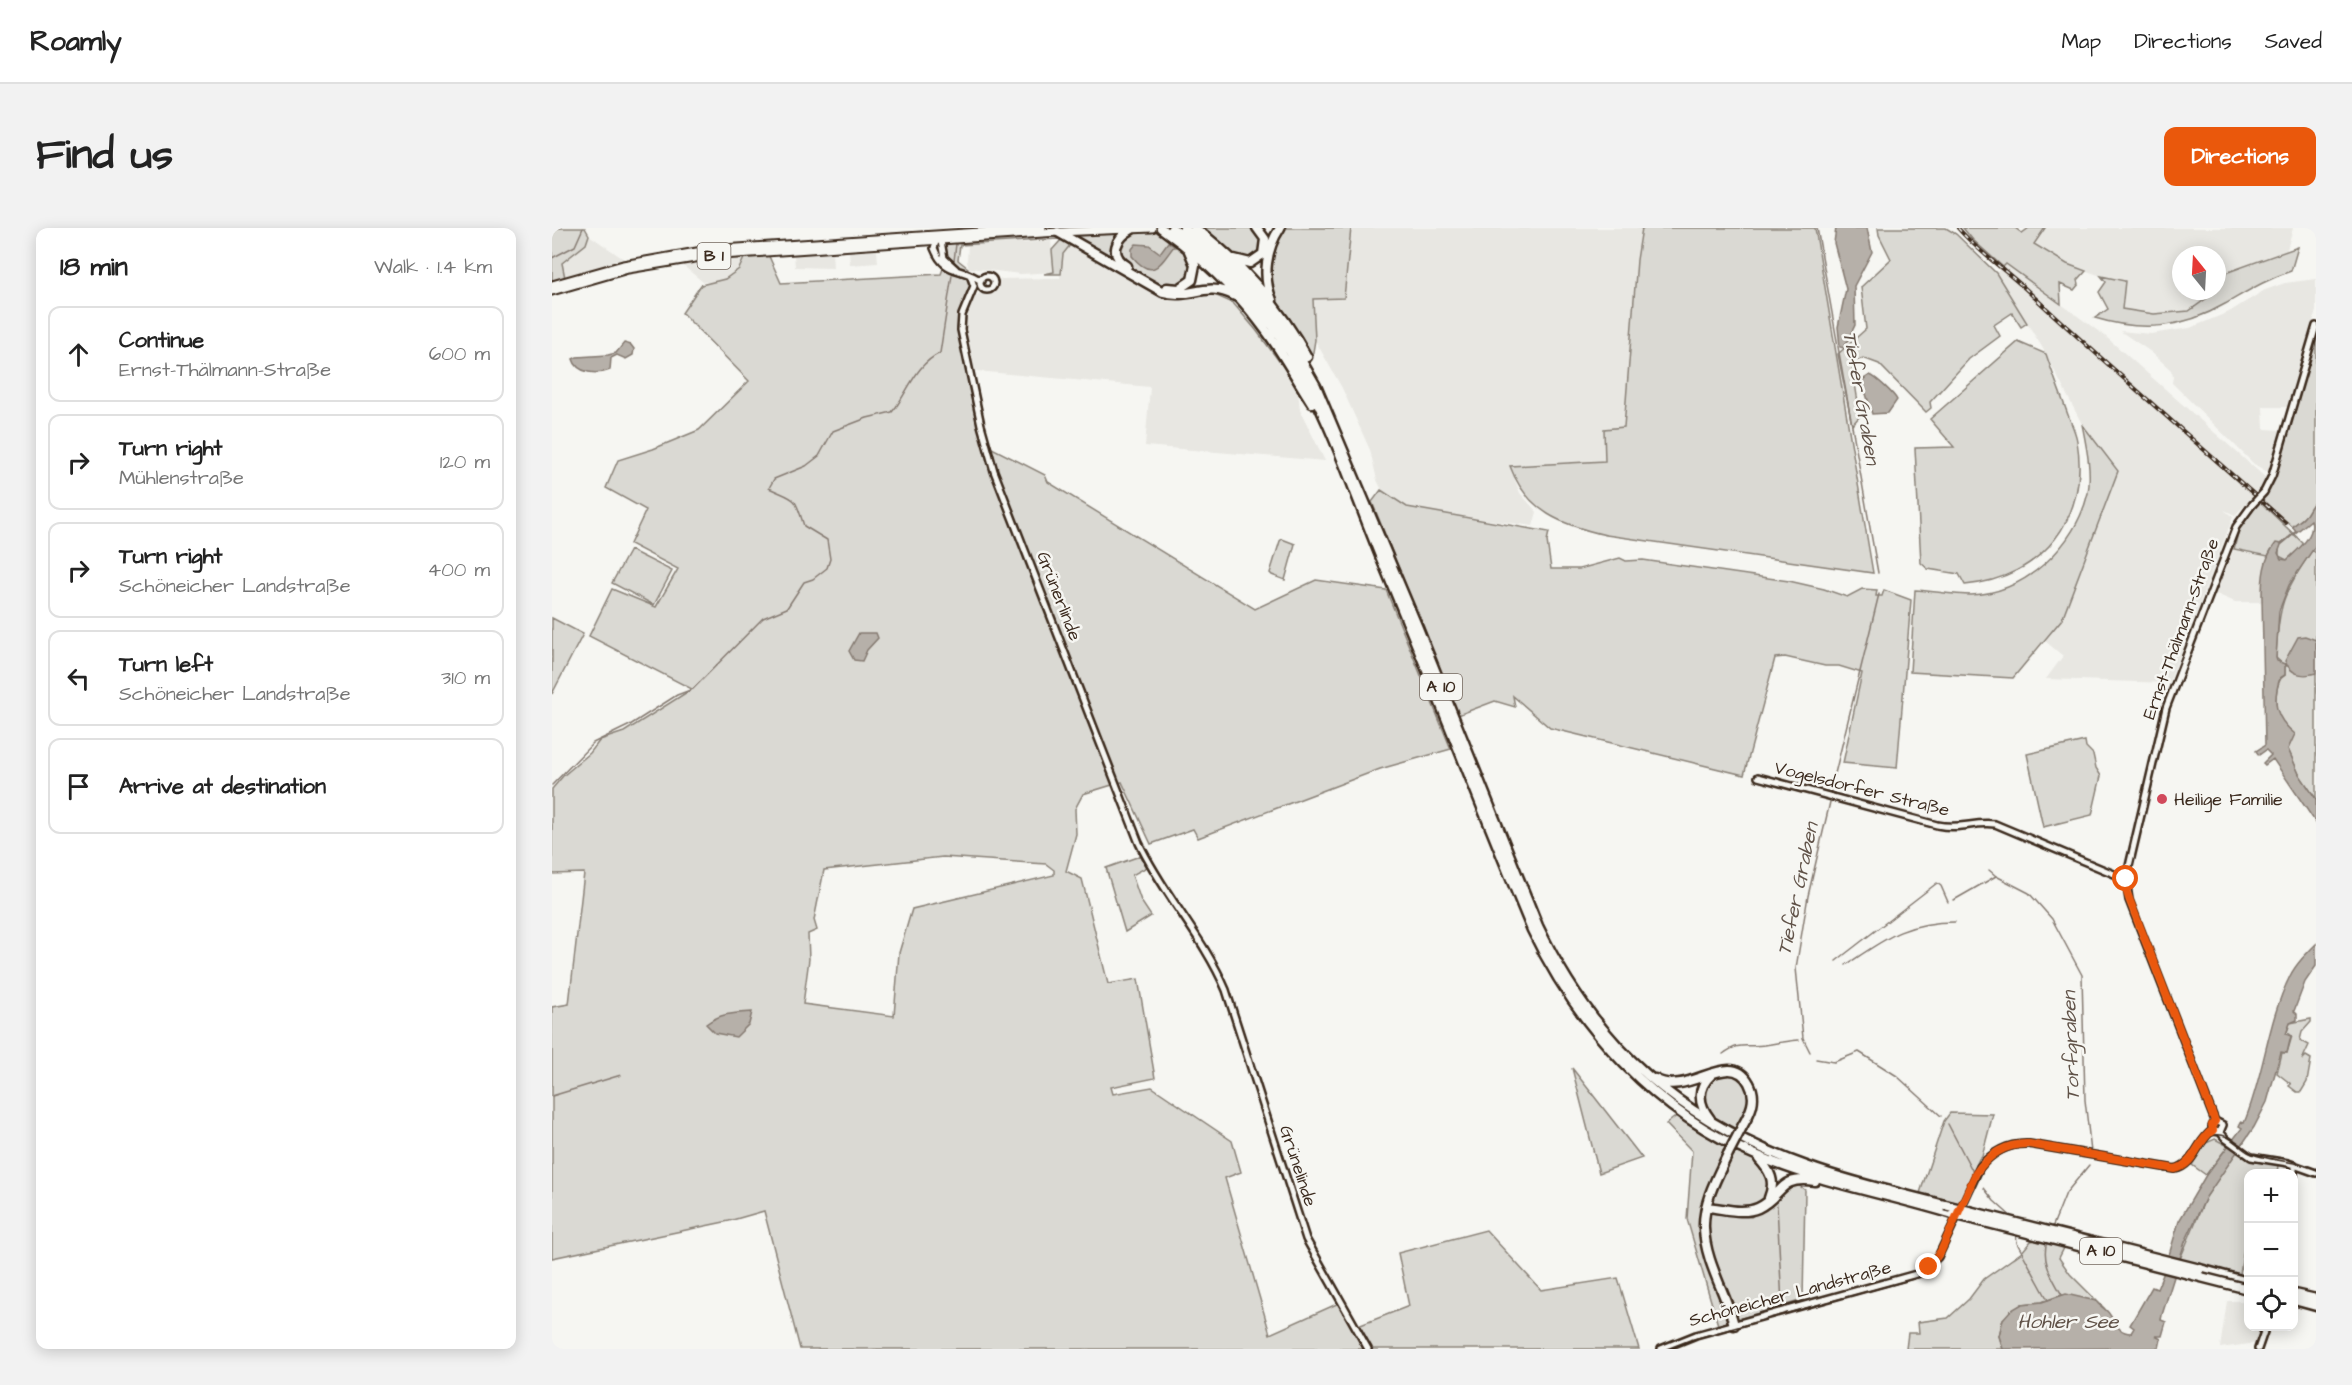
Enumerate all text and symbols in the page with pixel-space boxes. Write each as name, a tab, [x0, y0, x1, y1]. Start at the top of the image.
text: Roamly	[30, 22, 122, 61]
text: Map	[2061, 27, 2101, 56]
text: Directions	[2134, 27, 2232, 56]
text: Saved	[2265, 27, 2322, 56]
text: Find us	[36, 127, 173, 185]
button: Directions	[2164, 127, 2316, 186]
road number: B 1	[698, 243, 730, 269]
north arrow	[2172, 246, 2226, 300]
text: 18 min	[60, 249, 128, 285]
text: Walk · 1.4 km	[374, 253, 492, 281]
text: Continue	[119, 325, 204, 356]
water label: Tiefer Graben	[1835, 329, 1887, 469]
icon: ahead	[62, 338, 95, 371]
text: 600 m	[429, 340, 490, 368]
text: Ernst-Thälmann-Straße	[119, 356, 331, 384]
text: Turn right	[119, 433, 222, 464]
icon: right	[62, 446, 95, 479]
text: 120 m	[440, 448, 490, 476]
text: Mühlenstraße	[119, 464, 244, 492]
street label: Ernst-Thälmann-Straße	[2137, 535, 2225, 723]
text: Turn right	[119, 541, 222, 572]
street label: Grünerlinde	[1031, 548, 1088, 644]
icon: right	[62, 554, 95, 587]
text: 400 m	[428, 556, 490, 584]
text: Schöneicher Landstraße	[119, 572, 351, 600]
text: Turn left	[119, 649, 213, 680]
icon: left	[62, 662, 95, 695]
text: 310 m	[441, 664, 490, 692]
road number: A 10	[1420, 674, 1462, 700]
text: Schöneicher Landstraße	[119, 680, 351, 708]
street label: Vogelsdorfer Straße	[1772, 755, 1952, 824]
icon: arrive	[62, 770, 95, 803]
text: Arrive at destination	[119, 771, 326, 802]
place label: Heilige Familie	[2174, 787, 2283, 813]
marker: Heilige Familie	[2155, 792, 2169, 806]
water label: Tiefer Graben	[1770, 818, 1826, 958]
route start	[2112, 865, 2138, 891]
water label: Torfgraben	[2055, 988, 2088, 1102]
street label: Grünelinde	[1273, 1122, 1323, 1210]
map controls	[2244, 1169, 2298, 1331]
button: +	[2244, 1169, 2298, 1223]
button: −	[2244, 1223, 2298, 1277]
road number: A 10	[2080, 1238, 2122, 1264]
route end	[1915, 1253, 1941, 1279]
street label: Schöneicher Landstraße	[1686, 1255, 1894, 1333]
button: locate	[2244, 1277, 2298, 1331]
water label: Hohler See	[2018, 1308, 2120, 1336]

